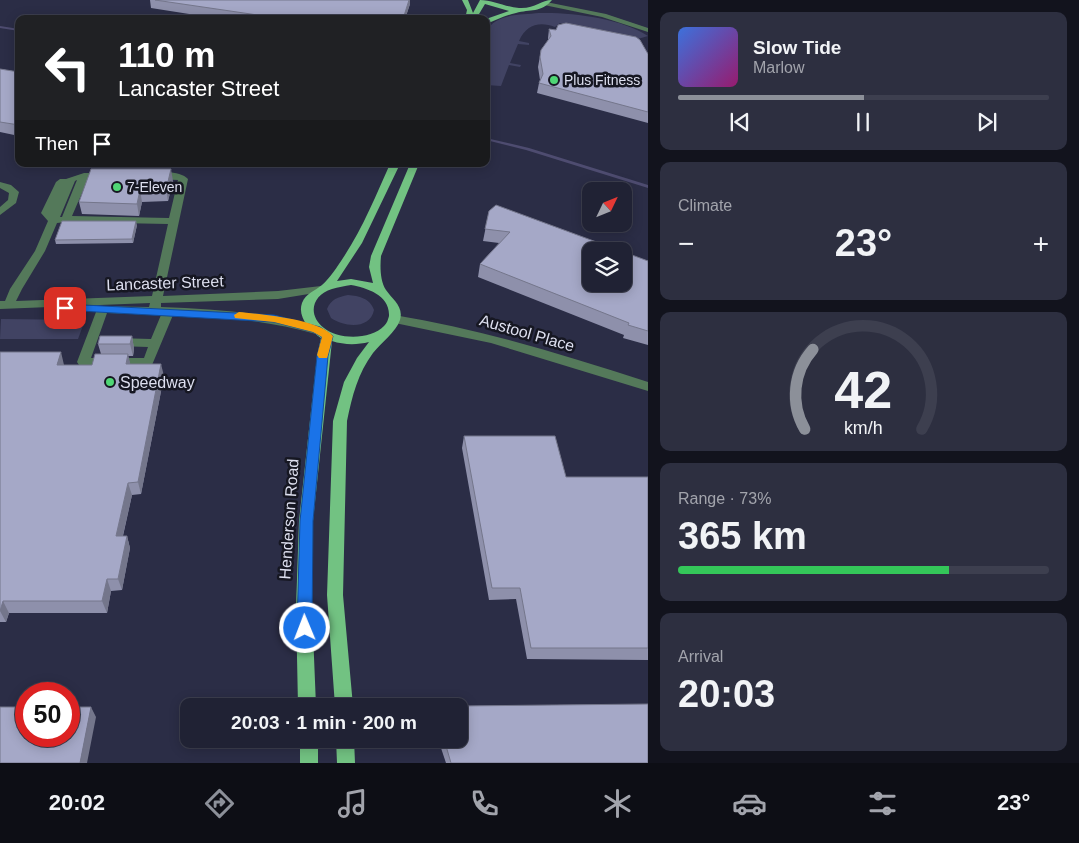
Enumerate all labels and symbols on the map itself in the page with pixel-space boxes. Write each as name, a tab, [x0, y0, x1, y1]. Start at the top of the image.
place label: Plus Fitness	[564, 72, 640, 88]
marker: Plus Fitness	[548, 74, 560, 86]
place label: 7-Eleven	[127, 179, 182, 195]
marker: 7-Eleven	[111, 181, 123, 193]
north arrow	[582, 182, 632, 232]
street label: Lancaster Street	[106, 272, 225, 294]
pin	[44, 287, 86, 329]
street label: Austool Place	[478, 311, 576, 355]
place label: Speedway	[120, 374, 195, 391]
marker: Speedway	[104, 376, 116, 388]
street label: Henderson Road	[276, 458, 302, 580]
position arrow	[278, 601, 330, 653]
speed limit sign: 50	[15, 682, 80, 747]

